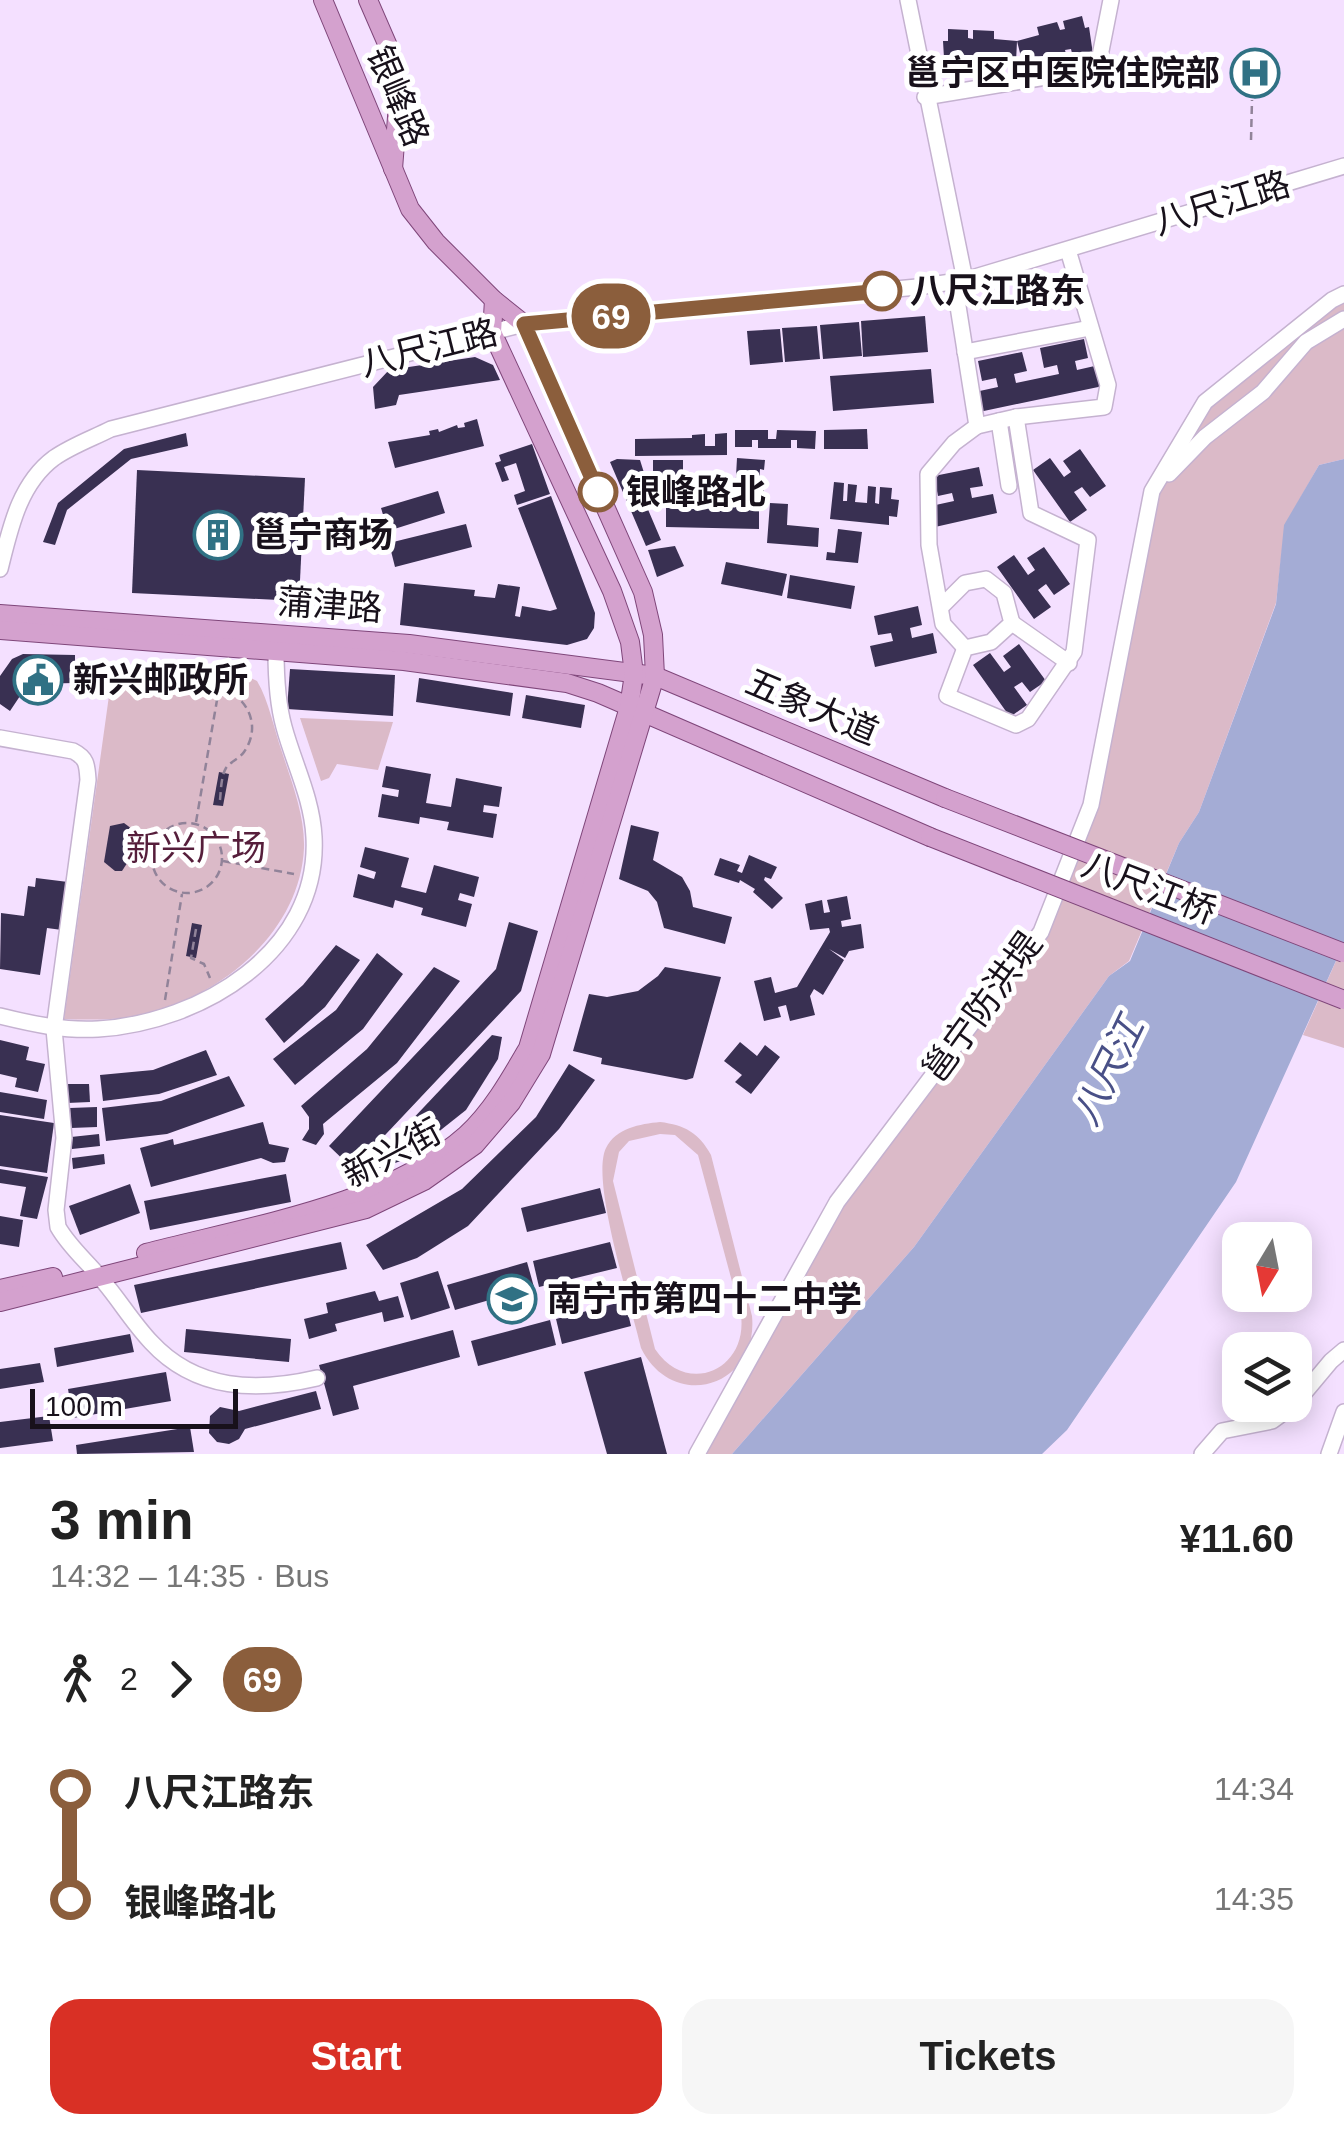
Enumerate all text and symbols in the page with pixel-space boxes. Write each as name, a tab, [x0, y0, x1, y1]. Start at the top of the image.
street label: 银峰路	[360, 40, 437, 152]
hospital icon: 邕宁区中医院住院部	[1229, 47, 1281, 99]
place label: 邕宁区中医院住院部	[905, 53, 1220, 92]
street label: 八尺江路	[1149, 163, 1295, 242]
place label: 八尺江路东	[910, 271, 1085, 310]
marker: 八尺江路东	[863, 272, 901, 310]
line badge: 69	[566, 284, 656, 348]
text: 69	[592, 297, 630, 336]
street label: 八尺江路	[356, 312, 502, 383]
place label: 银峰路北	[626, 472, 766, 511]
marker: 银峰路北	[579, 473, 617, 511]
building icon: 邕宁商场	[192, 509, 244, 561]
place label: 邕宁商场	[253, 515, 393, 554]
street label: 蒲津路	[276, 581, 384, 628]
public building icon: 新兴邮政所	[12, 654, 64, 706]
place label: 新兴邮政所	[73, 660, 248, 699]
street label: 五象大道	[740, 661, 884, 752]
park label: 新兴广场	[126, 828, 266, 867]
street label: 八尺江桥	[1077, 844, 1222, 931]
street label: 邕宁防洪堤	[914, 924, 1049, 1089]
water label: 八尺江	[1064, 1007, 1154, 1131]
street label: 新兴街	[336, 1111, 447, 1194]
north arrow	[1222, 1222, 1312, 1312]
map controls	[1222, 1222, 1312, 1422]
school or university icon: 南宁市第四十二中学	[486, 1273, 538, 1325]
place label: 南宁市第四十二中学	[547, 1279, 862, 1318]
button: layers	[1222, 1332, 1312, 1422]
scale bar	[30, 1384, 238, 1428]
text: 100 m	[45, 1391, 123, 1422]
text: 3 min	[50, 1489, 194, 1551]
text: ¥11.60	[1180, 1518, 1294, 1560]
text: 14:32 – 14:35 · Bus	[50, 1558, 329, 1594]
icon: walk	[50, 1652, 105, 1707]
icon: forward	[153, 1652, 208, 1707]
text: 69	[243, 1660, 282, 1699]
text: 2	[120, 1661, 138, 1697]
text: 14:34	[1214, 1771, 1294, 1807]
text: 八尺江路东	[124, 1772, 314, 1814]
text: 14:35	[1214, 1881, 1294, 1917]
text: 银峰路北	[124, 1882, 276, 1924]
button: Start	[50, 1999, 662, 2114]
button: Tickets	[682, 1999, 1294, 2114]

